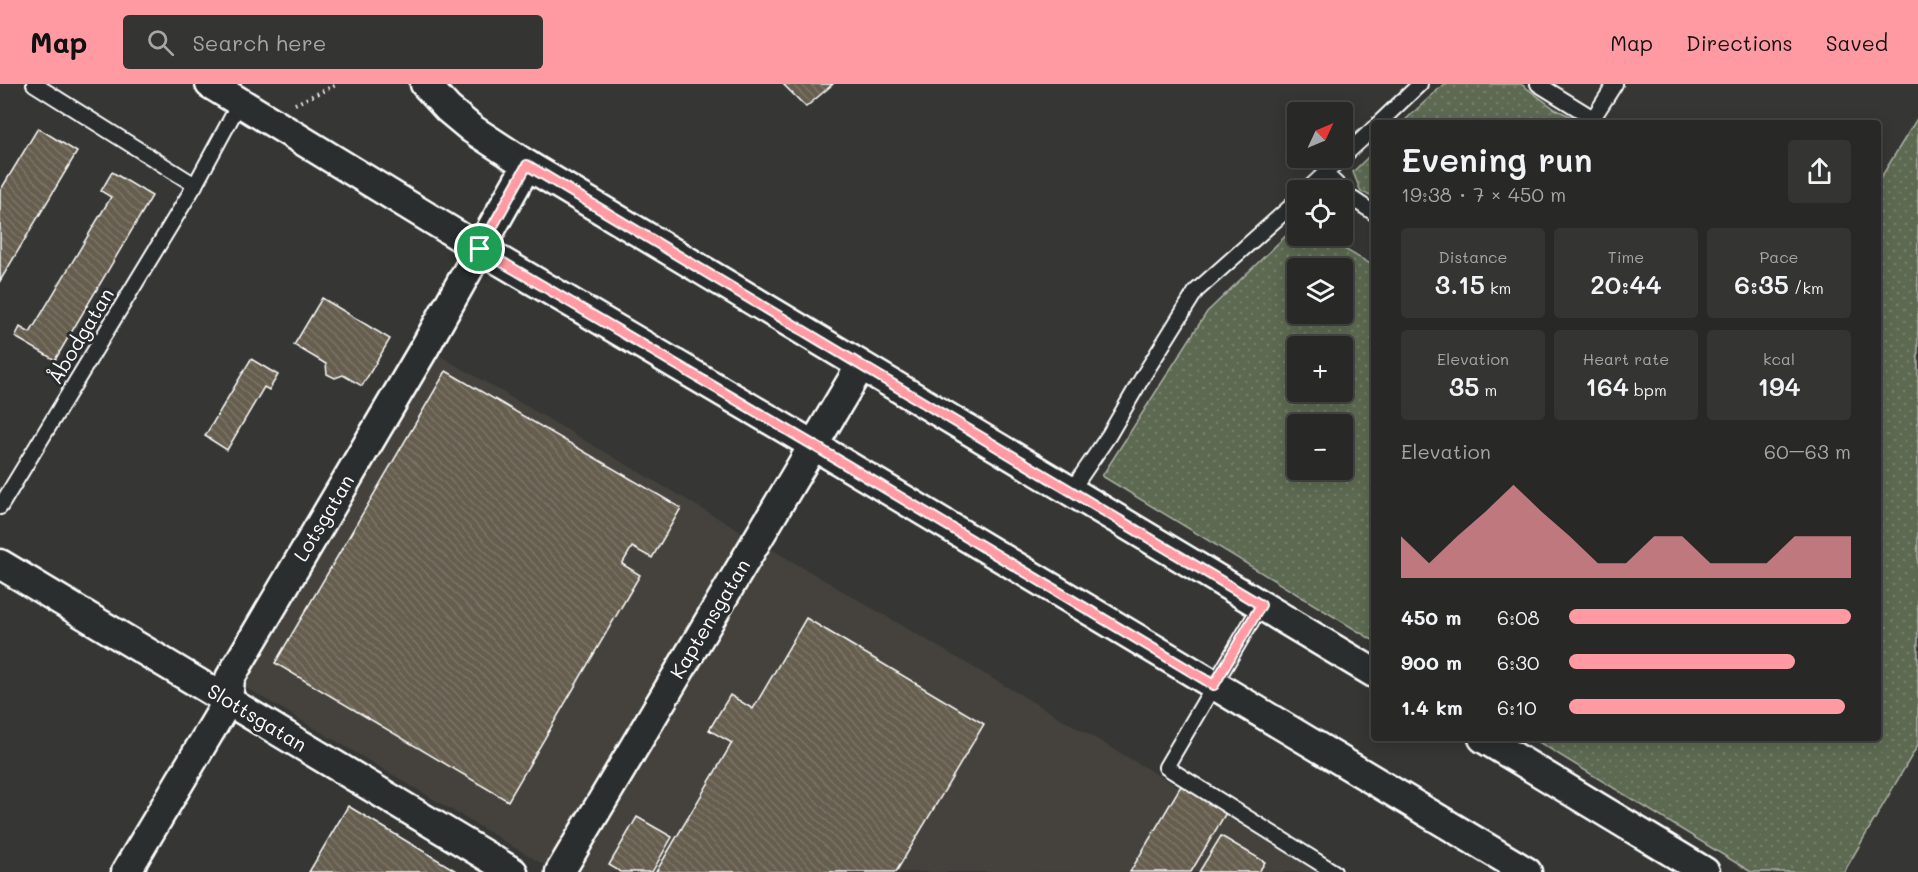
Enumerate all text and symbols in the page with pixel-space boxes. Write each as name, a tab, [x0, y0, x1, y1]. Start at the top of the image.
search box	[123, 15, 543, 69]
text: Map	[30, 24, 87, 60]
icon: search	[144, 26, 177, 59]
text: Search here	[192, 28, 326, 57]
text: Map	[1610, 29, 1653, 56]
text: Directions	[1686, 29, 1793, 56]
text: Saved	[1826, 29, 1888, 56]
north arrow	[1287, 102, 1353, 168]
map controls	[1287, 102, 1353, 480]
text: Evening run	[1401, 137, 1593, 180]
button: share	[1788, 140, 1851, 203]
button: locate	[1287, 180, 1353, 246]
text: 19:38 · 7 × 450 m	[1401, 181, 1566, 207]
pin	[454, 223, 505, 274]
icon: arrive	[463, 232, 496, 265]
text: Distance	[1439, 246, 1507, 267]
text: Time	[1608, 246, 1644, 267]
text: Pace	[1759, 246, 1799, 267]
button: layers	[1287, 258, 1353, 324]
text: 3.15	[1435, 267, 1485, 301]
text: 20:44	[1590, 267, 1662, 301]
text: 6:35	[1734, 267, 1789, 301]
text: km	[1485, 277, 1511, 298]
text: /km	[1789, 277, 1824, 298]
street label: Åbodgatan	[41, 283, 119, 388]
button: +	[1287, 336, 1353, 402]
text: Elevation	[1437, 348, 1509, 369]
text: Heart rate	[1583, 348, 1669, 369]
text: kcal	[1763, 348, 1795, 369]
text: 35	[1449, 369, 1479, 403]
text: 164	[1585, 369, 1629, 403]
text: 194	[1757, 369, 1801, 403]
text: m	[1479, 379, 1497, 400]
text: bpm	[1629, 379, 1667, 400]
button: −	[1287, 414, 1353, 480]
text: Elevation	[1401, 438, 1491, 464]
text: 60–63 m	[1764, 438, 1851, 464]
street label: Lotsgatan	[287, 469, 359, 566]
street label: Kaptensgatan	[663, 554, 755, 683]
text: 450 m	[1401, 604, 1461, 630]
text: 6:08	[1497, 604, 1540, 630]
text: 900 m	[1401, 649, 1462, 675]
text: 6:30	[1497, 649, 1539, 675]
street label: Slottsgatan	[203, 677, 312, 757]
text: 1.4 km	[1401, 694, 1463, 720]
text: 6:10	[1497, 694, 1537, 720]

